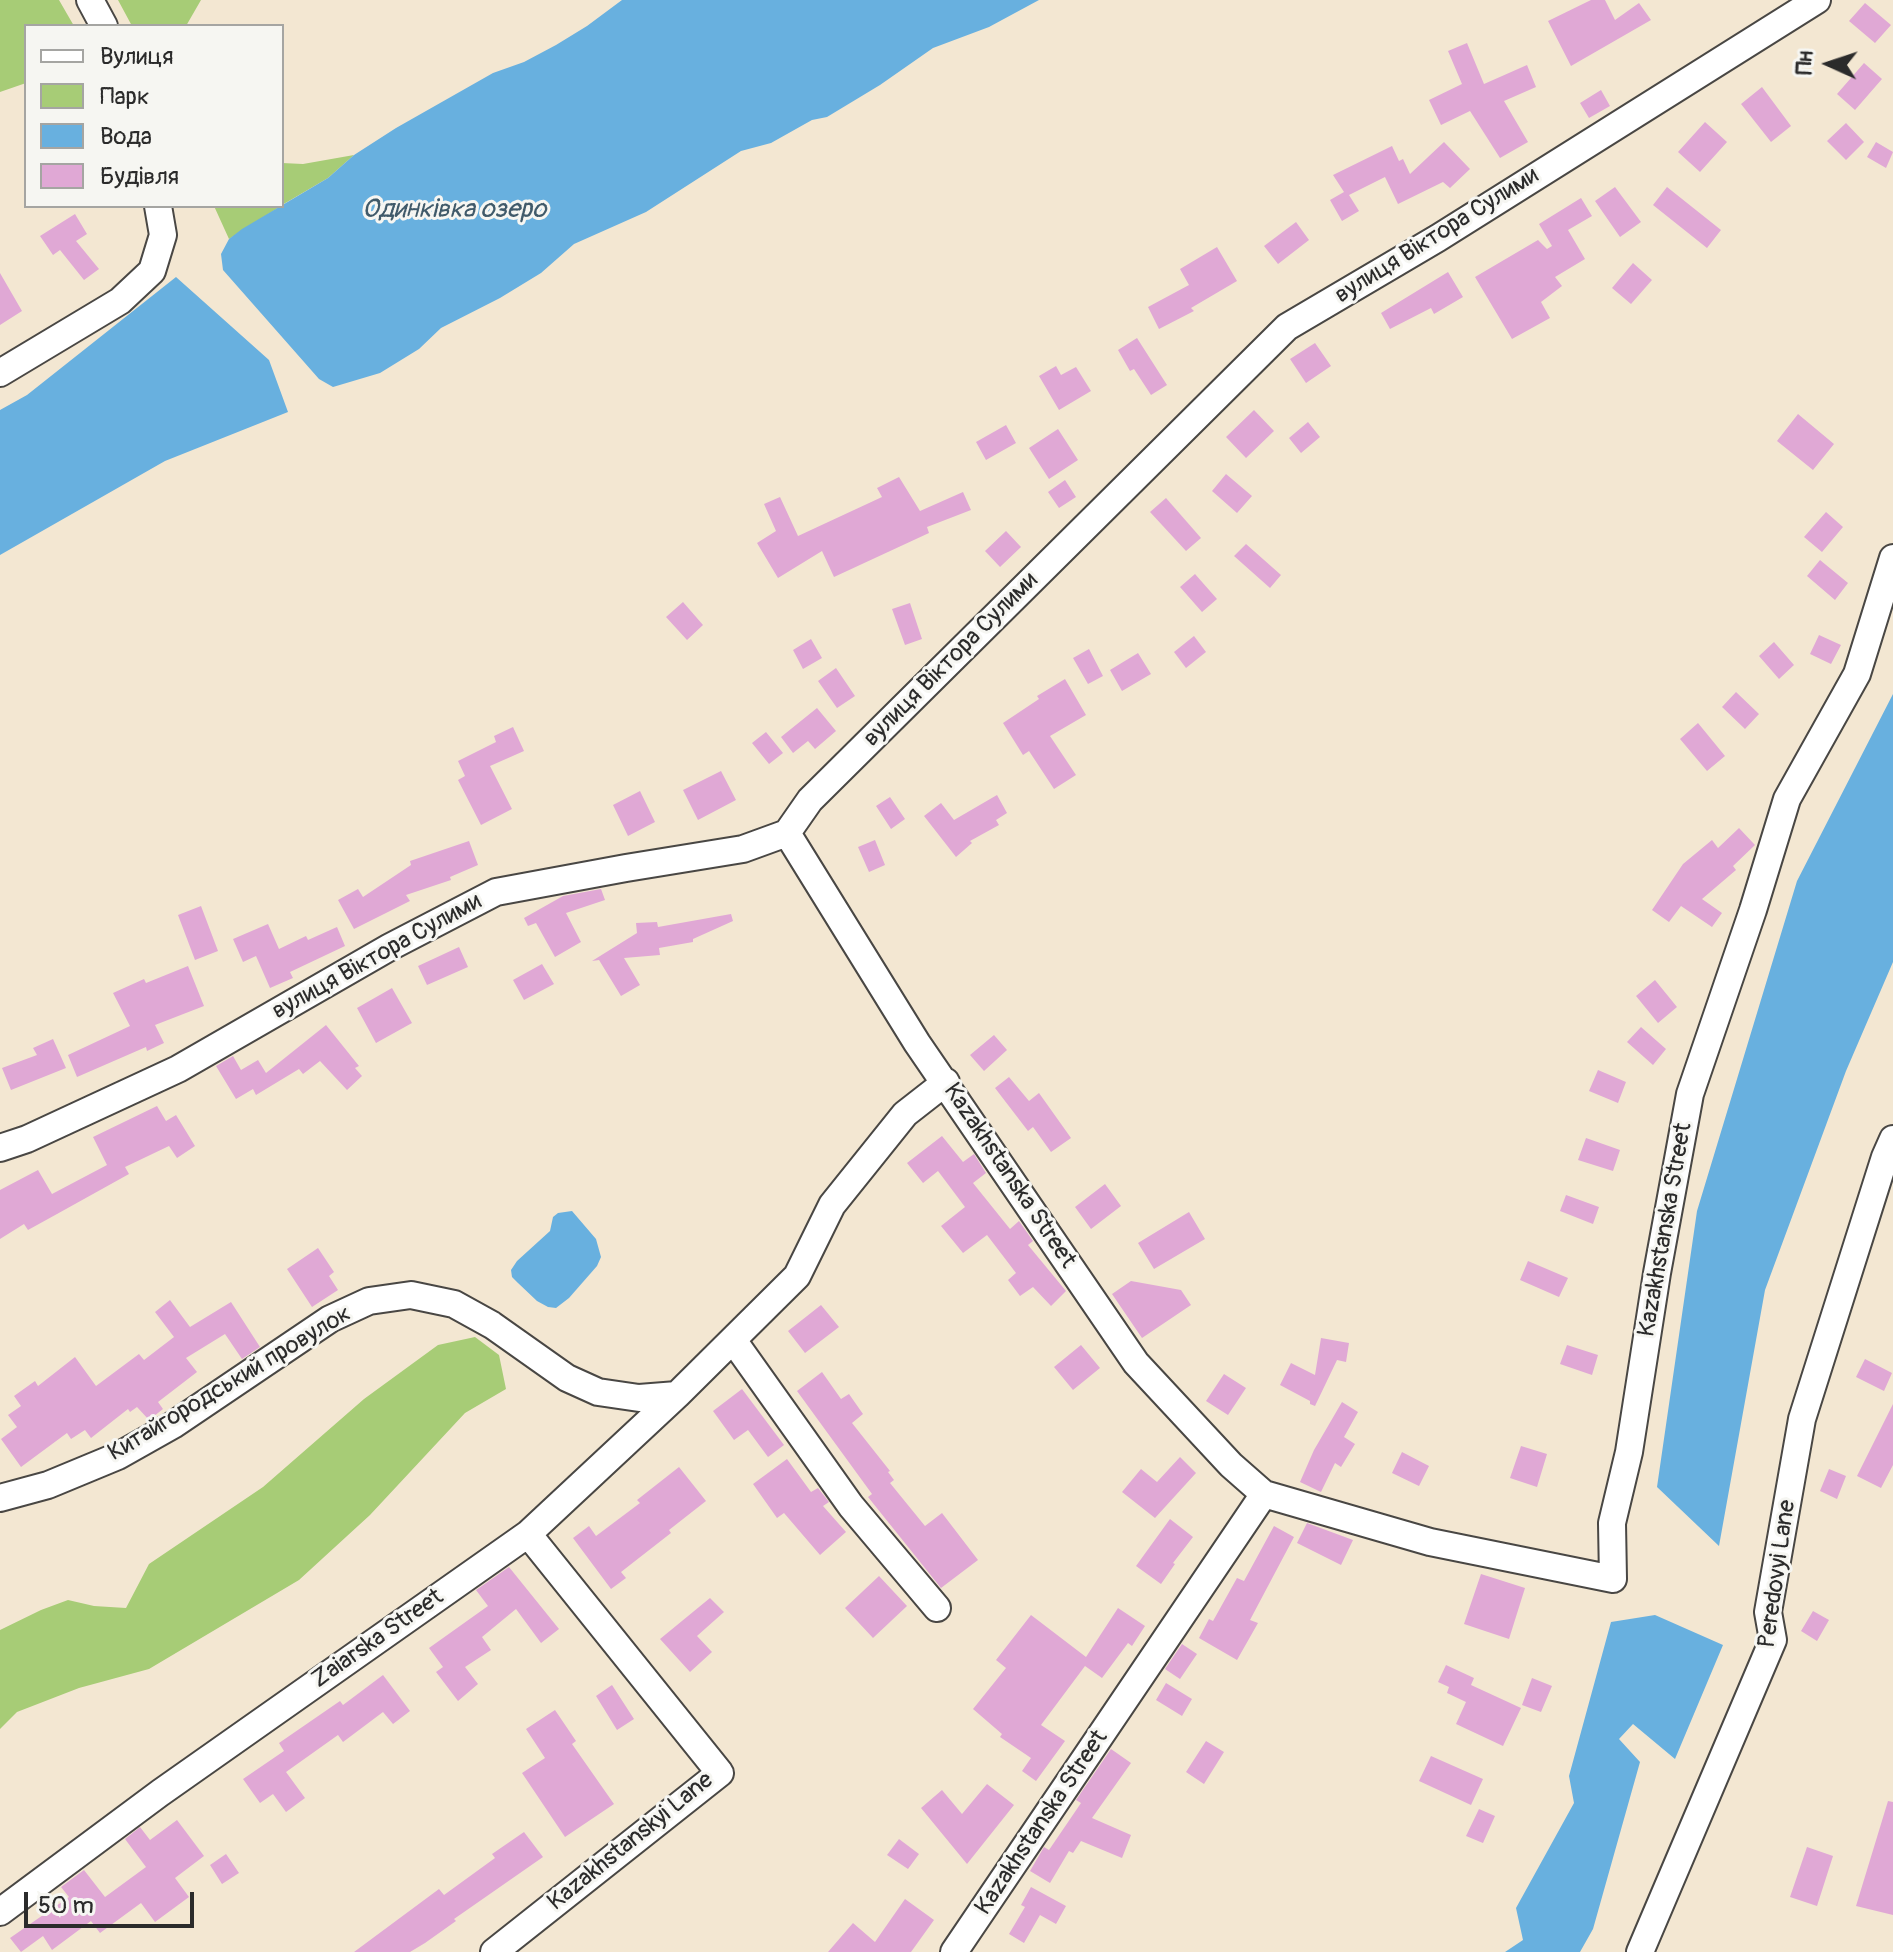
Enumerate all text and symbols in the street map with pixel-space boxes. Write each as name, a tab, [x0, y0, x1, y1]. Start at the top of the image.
legend	[24, 24, 284, 208]
north arrow	[1789, 24, 1869, 104]
text: Вулиця	[100, 42, 173, 71]
text: Пн	[1790, 50, 1820, 76]
text: Парк	[100, 82, 149, 111]
text: Вода	[100, 122, 152, 151]
text: Будівля	[100, 162, 179, 191]
street label: вулиця Віктора Сулими	[1330, 162, 1544, 310]
water label: Одинківка озеро	[362, 194, 546, 226]
street label: вулиця Віктора Сулими	[858, 567, 1044, 753]
street label: вулиця Віктора Сулими	[267, 888, 487, 1026]
street label: Kazakhstanska Street	[936, 1078, 1082, 1274]
street label: Kazakhstanska Street	[1633, 1121, 1699, 1339]
street label: Китайгородський провулок	[103, 1300, 357, 1468]
street label: Peredovyi Lane	[1753, 1498, 1803, 1650]
street label: Zaiarska Street	[307, 1583, 449, 1695]
street label: Kazakhstanska Street	[969, 1725, 1115, 1921]
street label: Kazakhstanskyi Lane	[543, 1767, 719, 1917]
scale bar	[28, 1876, 198, 1926]
text: 50 m	[38, 1891, 94, 1920]

